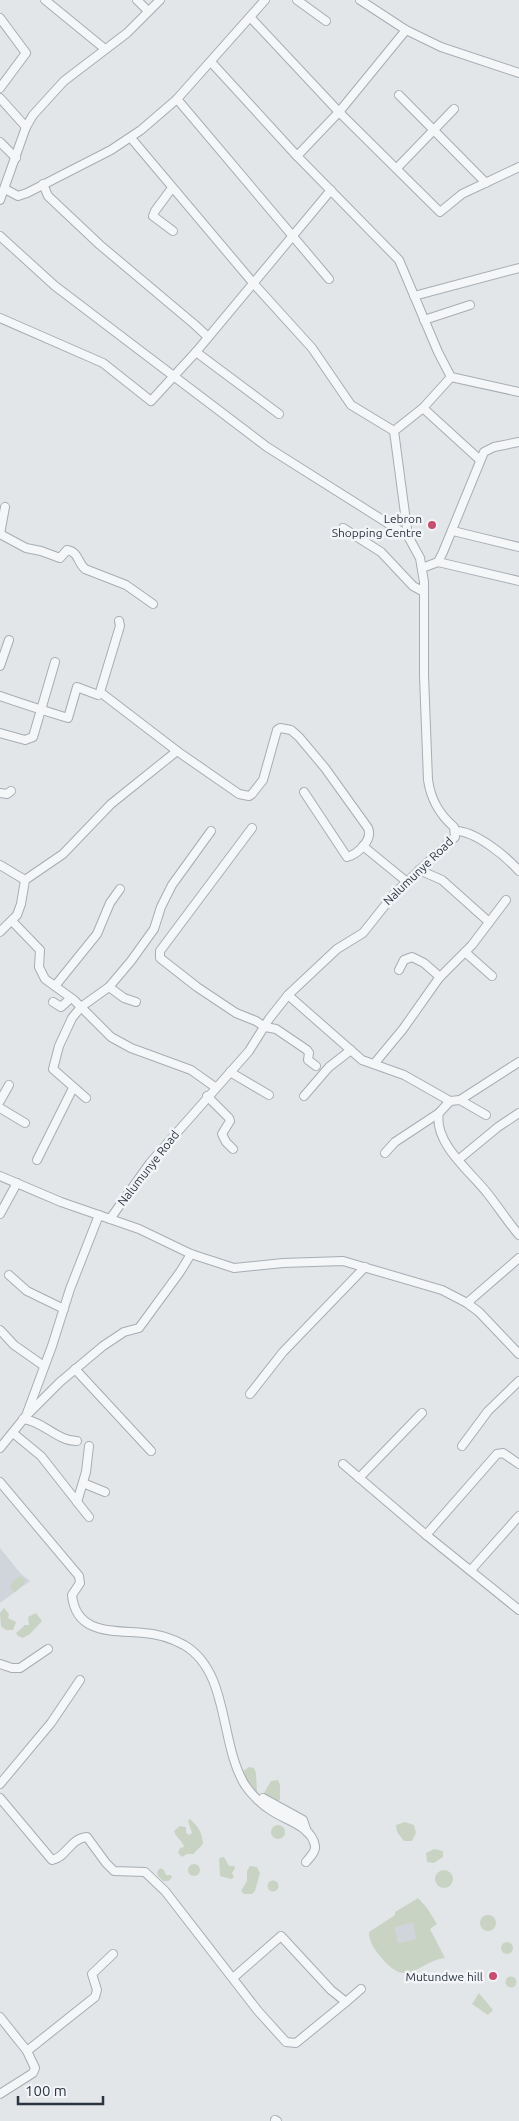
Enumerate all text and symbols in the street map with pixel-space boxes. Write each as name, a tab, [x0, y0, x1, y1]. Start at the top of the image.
place label: Lebron Shopping Centre	[332, 512, 422, 539]
marker: Lebron Shopping Centre	[426, 519, 438, 531]
street label: Nalumunye Road	[381, 835, 455, 907]
street label: Nalumunye Road	[115, 1128, 181, 1208]
place label: Mutundwe hill	[406, 1970, 483, 1983]
marker: Mutundwe hill	[487, 1970, 499, 1982]
scale bar	[18, 2074, 102, 2106]
text: 100 m	[25, 2082, 67, 2099]

